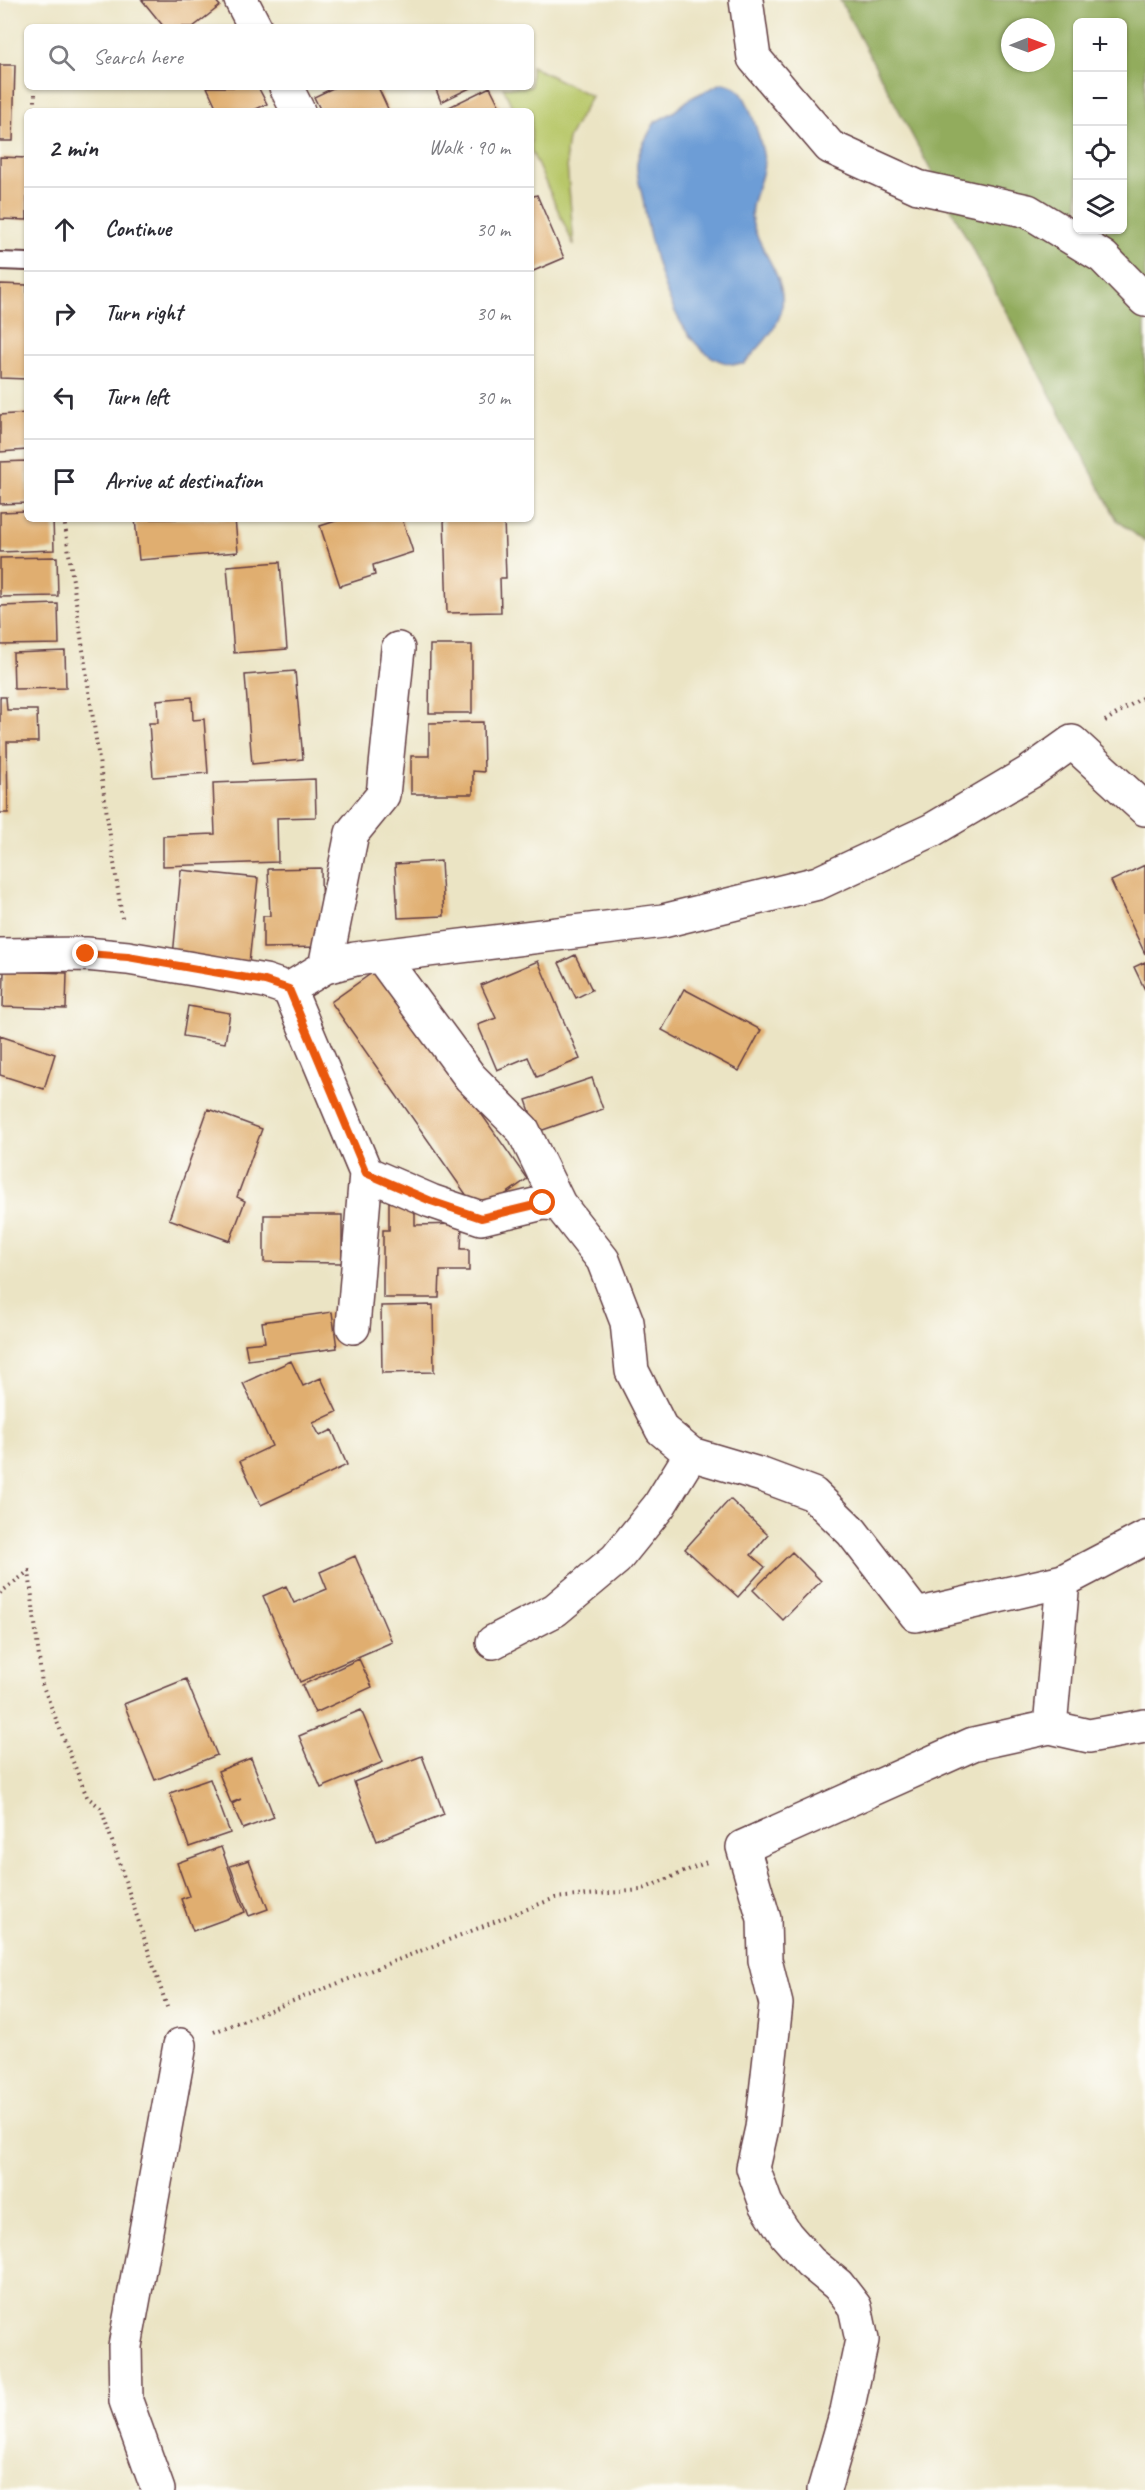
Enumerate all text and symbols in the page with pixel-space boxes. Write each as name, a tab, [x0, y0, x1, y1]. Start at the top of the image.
north arrow	[1001, 18, 1055, 72]
map controls	[1073, 18, 1127, 234]
button: +	[1073, 18, 1127, 72]
search box	[24, 24, 534, 90]
icon: search	[45, 41, 78, 74]
text: Search here	[93, 43, 183, 71]
button: −	[1073, 72, 1127, 126]
button: locate	[1073, 126, 1127, 180]
text: 2 min	[48, 131, 98, 164]
text: Walk · 90 m	[429, 135, 510, 160]
button: layers	[1073, 180, 1127, 234]
icon: ahead	[48, 213, 81, 246]
text: Continue	[105, 215, 171, 243]
text: 30 m	[476, 217, 510, 242]
icon: right	[48, 297, 81, 330]
text: Turn right	[105, 299, 182, 327]
text: 30 m	[476, 301, 510, 326]
icon: left	[48, 381, 81, 414]
text: Turn left	[105, 383, 169, 411]
text: 30 m	[476, 385, 510, 410]
icon: arrive	[48, 465, 81, 498]
text: Arrive at destination	[105, 467, 262, 495]
route end	[72, 940, 98, 966]
route start	[529, 1189, 555, 1215]

